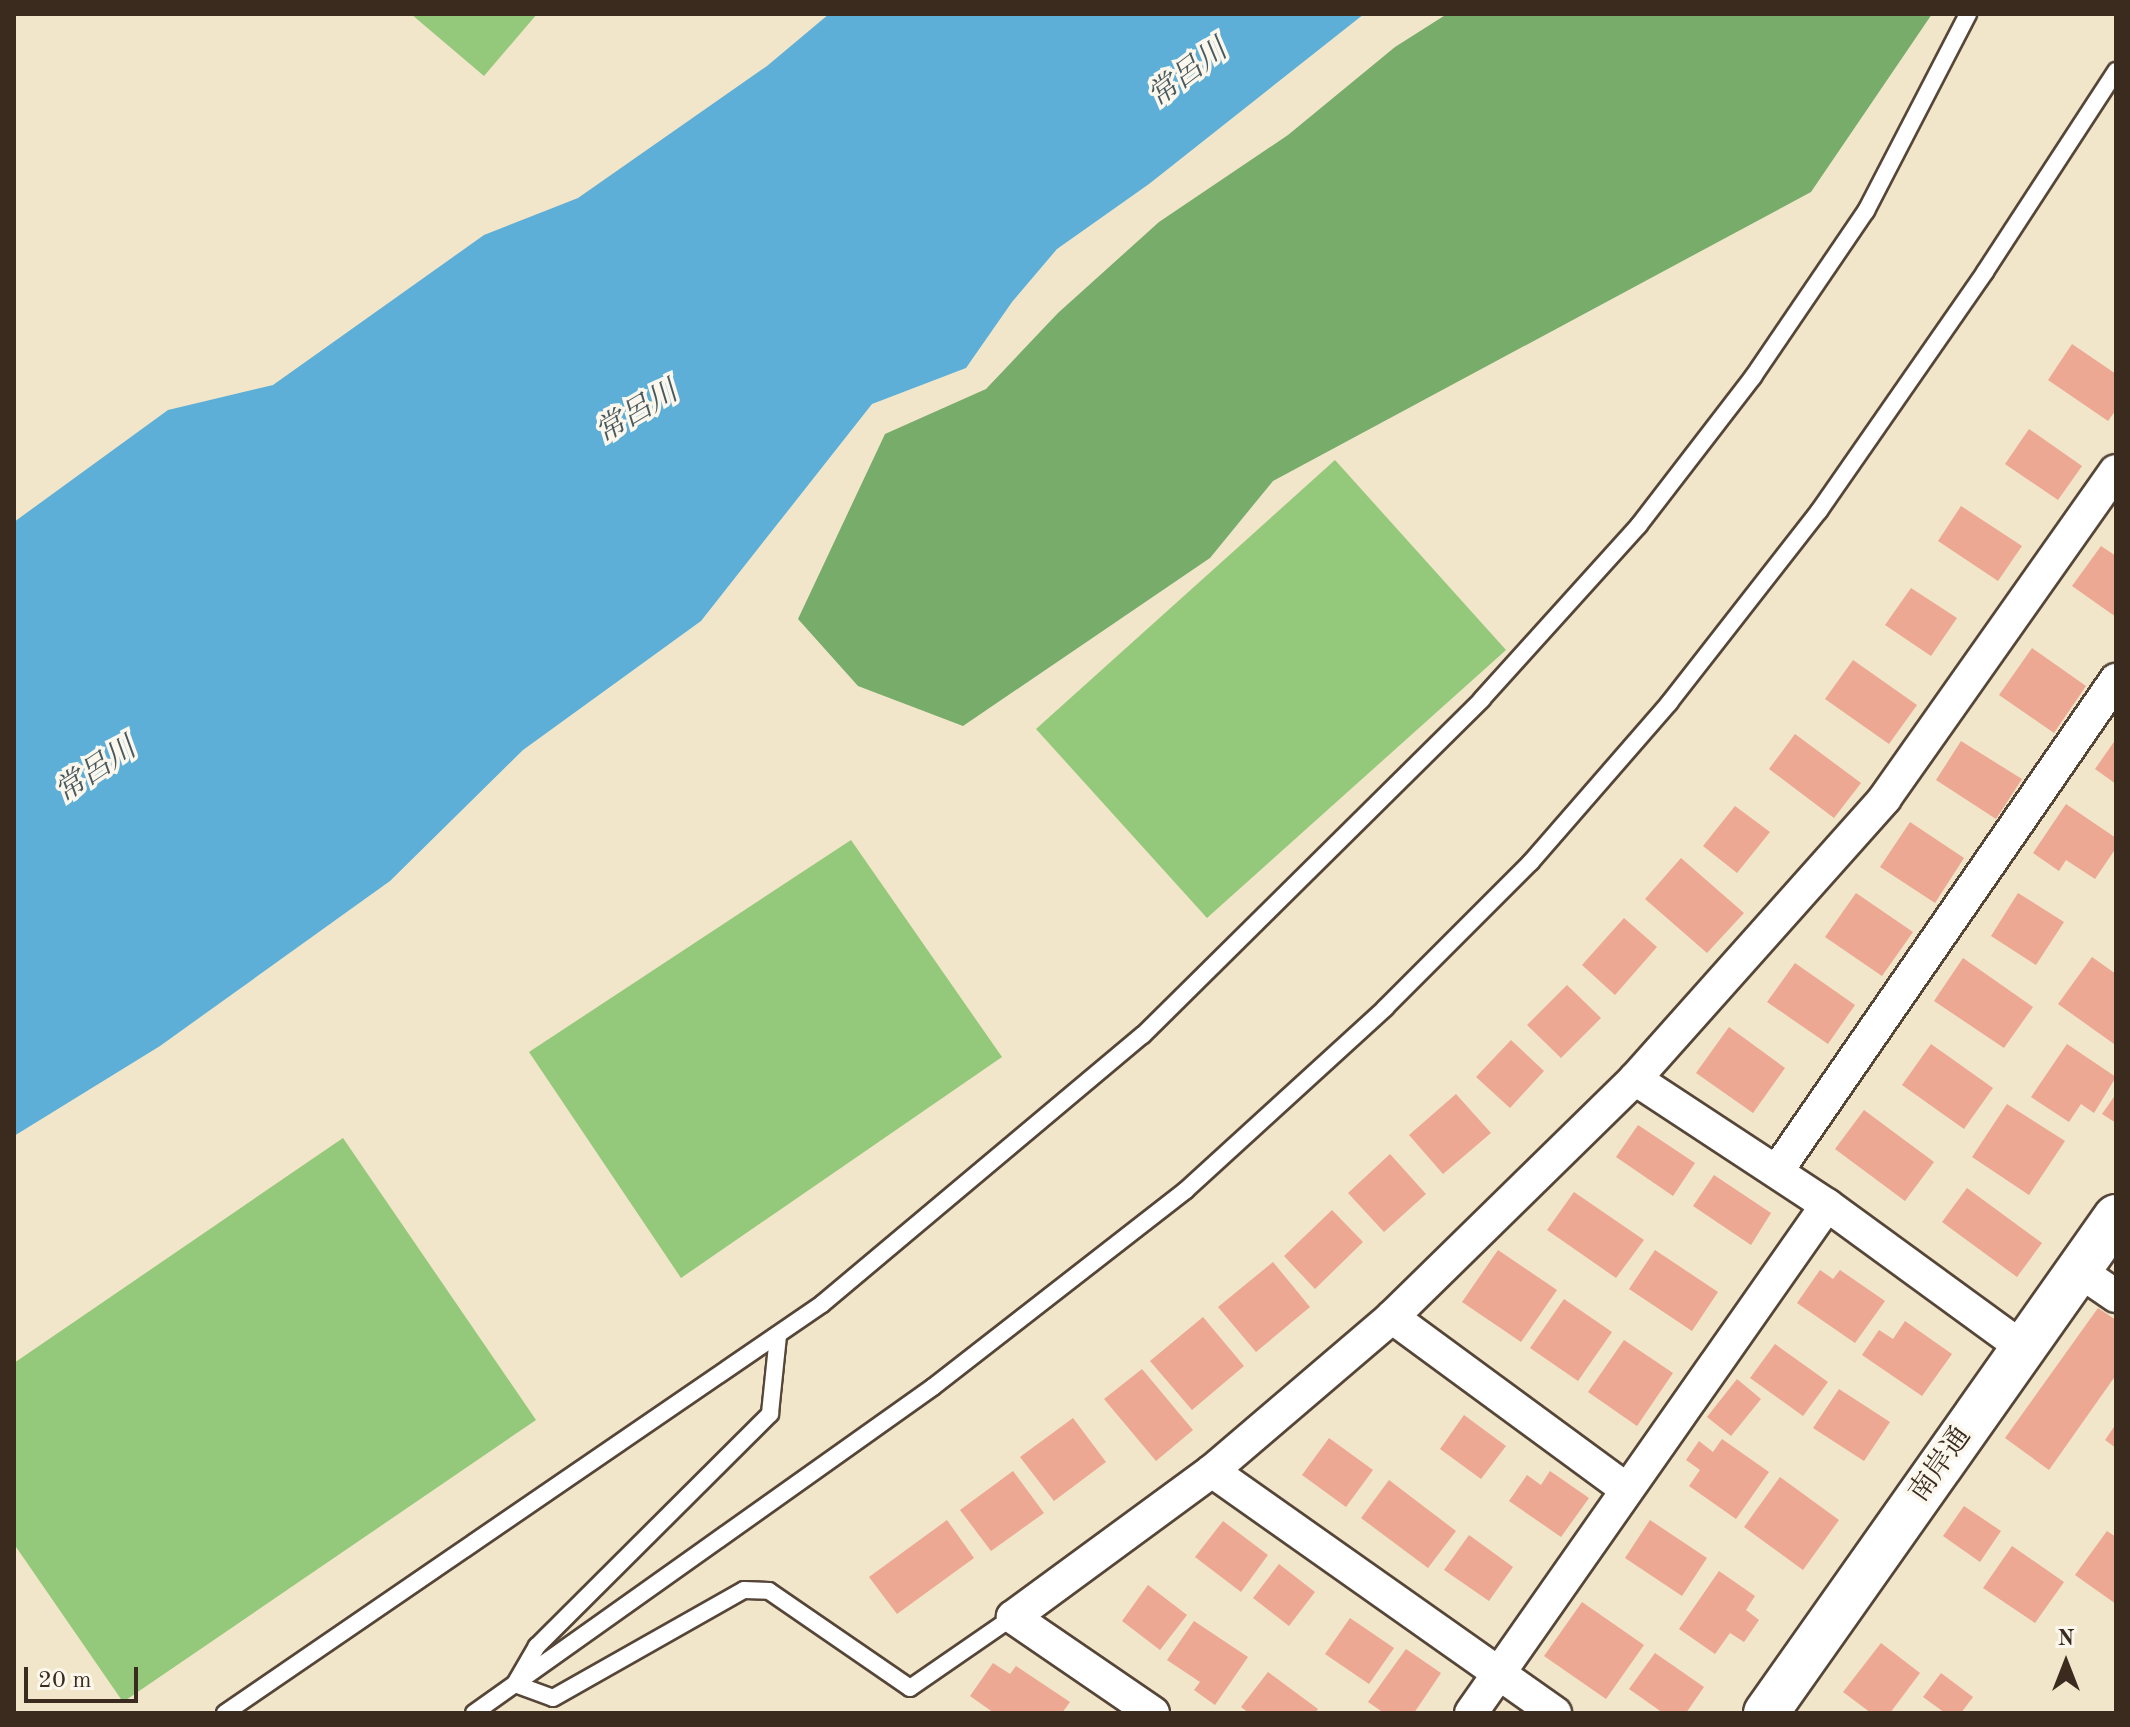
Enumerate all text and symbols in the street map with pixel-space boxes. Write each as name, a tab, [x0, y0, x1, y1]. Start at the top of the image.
water label: 常呂川	[1141, 33, 1235, 115]
water label: 常呂川	[589, 374, 685, 452]
water label: 常呂川	[49, 731, 143, 811]
street label: 南岸通	[1903, 1421, 1979, 1509]
north arrow	[2026, 1623, 2106, 1703]
text: N	[2058, 1628, 2074, 1650]
scale bar	[28, 1651, 142, 1701]
text: 20 m	[38, 1669, 92, 1693]

